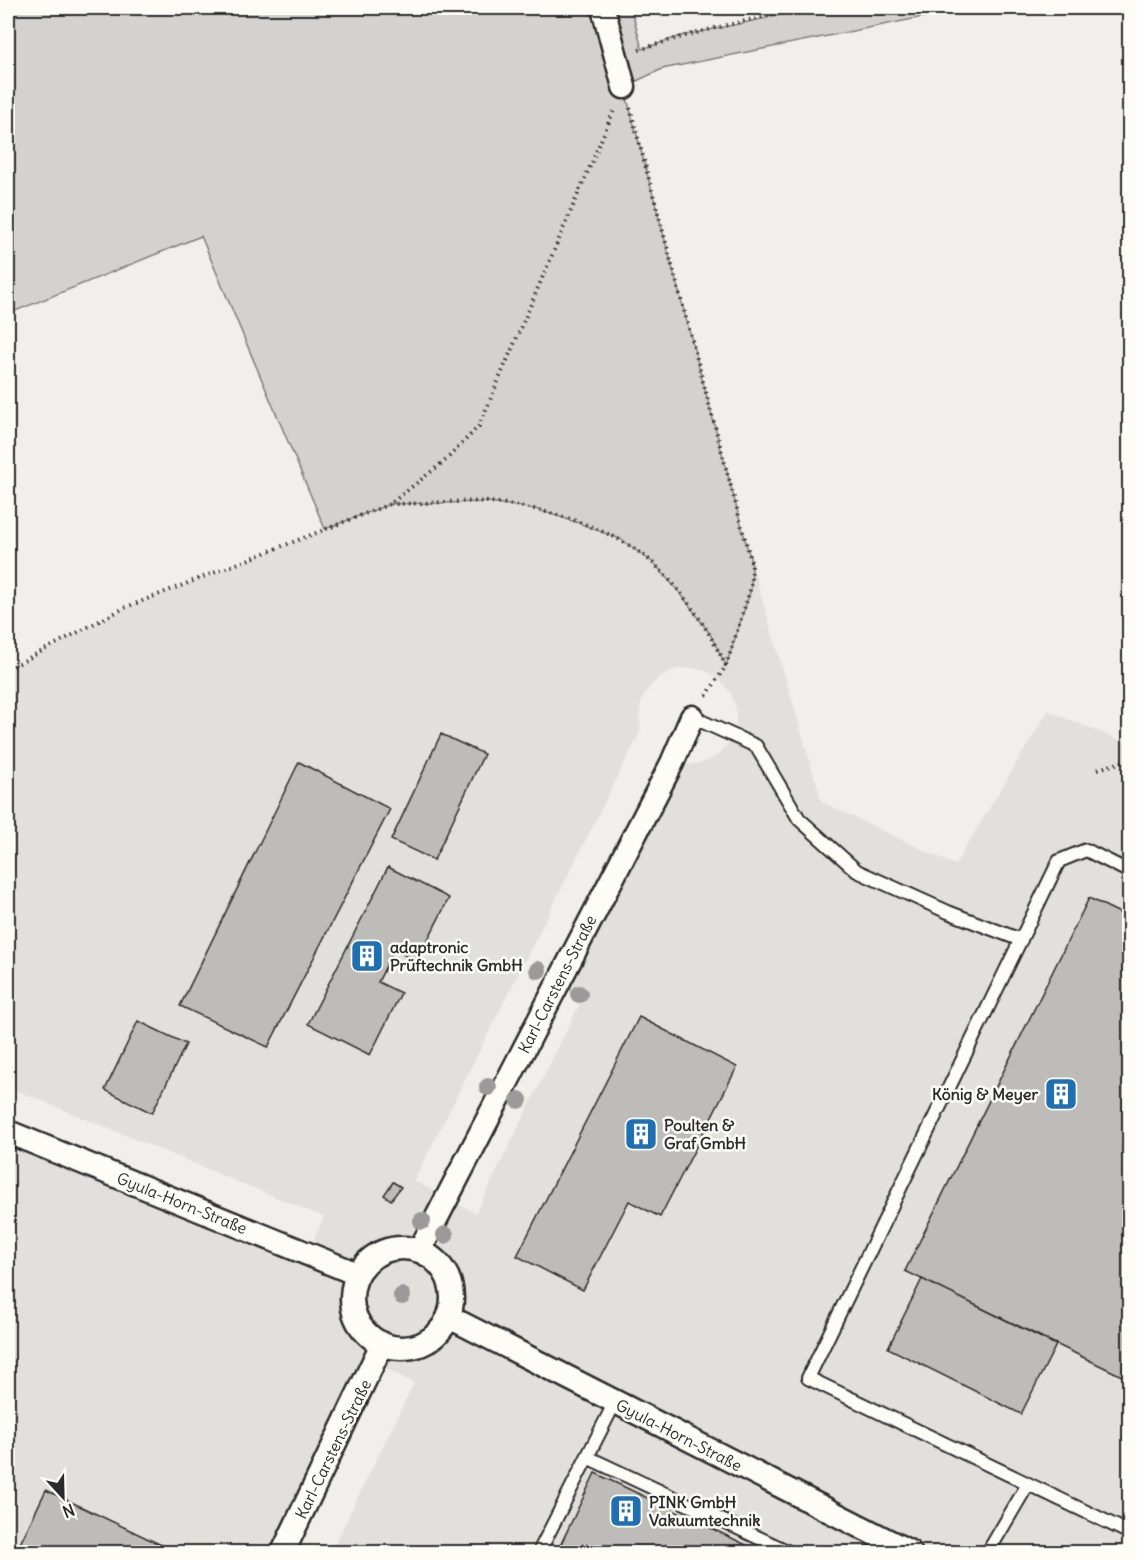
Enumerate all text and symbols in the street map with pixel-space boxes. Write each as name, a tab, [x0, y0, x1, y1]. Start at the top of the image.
street label: Karl-Carstens-Straße	[513, 911, 601, 1057]
place label: adaptronic Prüftechnik GmbH	[390, 937, 523, 975]
building icon: adaptronic Prüftechnik GmbH	[349, 938, 385, 974]
building icon: König & Meyer	[1043, 1076, 1079, 1112]
place label: König & Meyer	[932, 1084, 1038, 1105]
place label: Poulten & Graf GmbH	[664, 1115, 746, 1153]
building icon: Poulten & Graf GmbH	[623, 1116, 659, 1152]
street label: Gyula-Horn-Straße	[114, 1168, 250, 1238]
street label: Karl-Carstens-Straße	[291, 1376, 375, 1522]
street label: Gyula-Horn-Straße	[613, 1395, 745, 1475]
north arrow	[33, 1467, 93, 1527]
place label: PINK GmbH Vakuumtechnik	[649, 1492, 760, 1530]
building icon: PINK GmbH Vakuumtechnik	[608, 1493, 644, 1529]
text: N	[60, 1500, 77, 1522]

